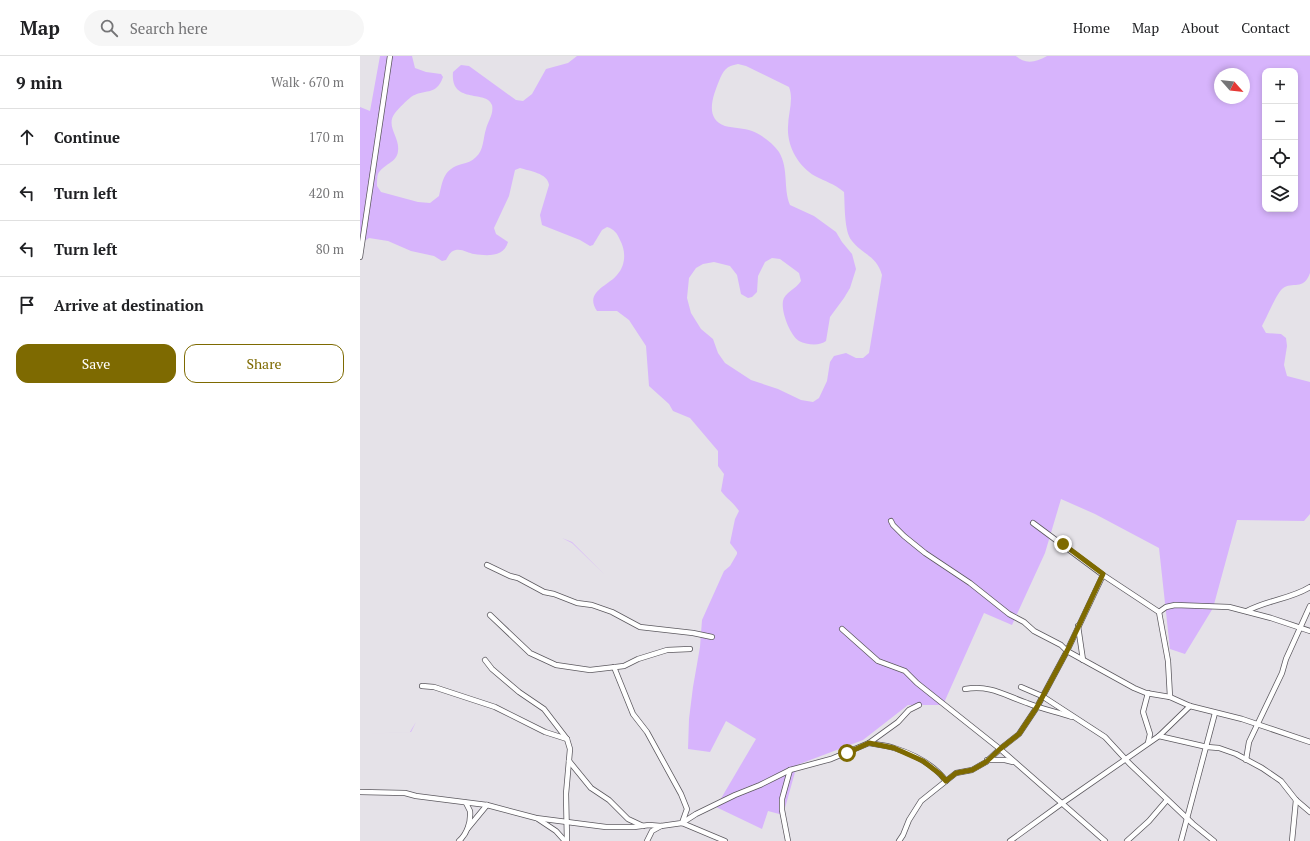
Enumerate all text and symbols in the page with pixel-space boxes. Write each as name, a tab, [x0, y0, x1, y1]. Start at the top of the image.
search box	[84, 10, 364, 46]
text: Map	[20, 15, 60, 40]
icon: search	[98, 17, 120, 39]
text: Search here	[130, 18, 208, 38]
text: Home	[1073, 18, 1110, 37]
text: Map	[1132, 18, 1159, 37]
text: About	[1181, 18, 1219, 37]
text: Contact	[1241, 18, 1290, 37]
north arrow	[1214, 68, 1250, 104]
map controls	[1262, 68, 1298, 212]
button: +	[1262, 68, 1298, 104]
text: 9 min	[16, 71, 63, 94]
text: Walk · 670 m	[271, 73, 344, 91]
button: −	[1262, 104, 1298, 140]
icon: ahead	[16, 126, 38, 148]
text: Continue	[54, 127, 120, 147]
text: 170 m	[309, 128, 344, 146]
button: locate	[1262, 140, 1298, 176]
button: layers	[1262, 176, 1298, 212]
icon: left	[16, 182, 38, 204]
text: Turn left	[54, 183, 118, 203]
text: 420 m	[309, 184, 344, 202]
icon: left	[16, 238, 38, 260]
text: Turn left	[54, 239, 118, 259]
text: 80 m	[316, 240, 344, 258]
icon: arrive	[16, 294, 38, 316]
text: Arrive at destination	[54, 295, 204, 315]
button: Save	[16, 344, 176, 383]
button: Share	[184, 344, 344, 383]
route end	[1054, 535, 1072, 553]
route start	[838, 744, 856, 762]

